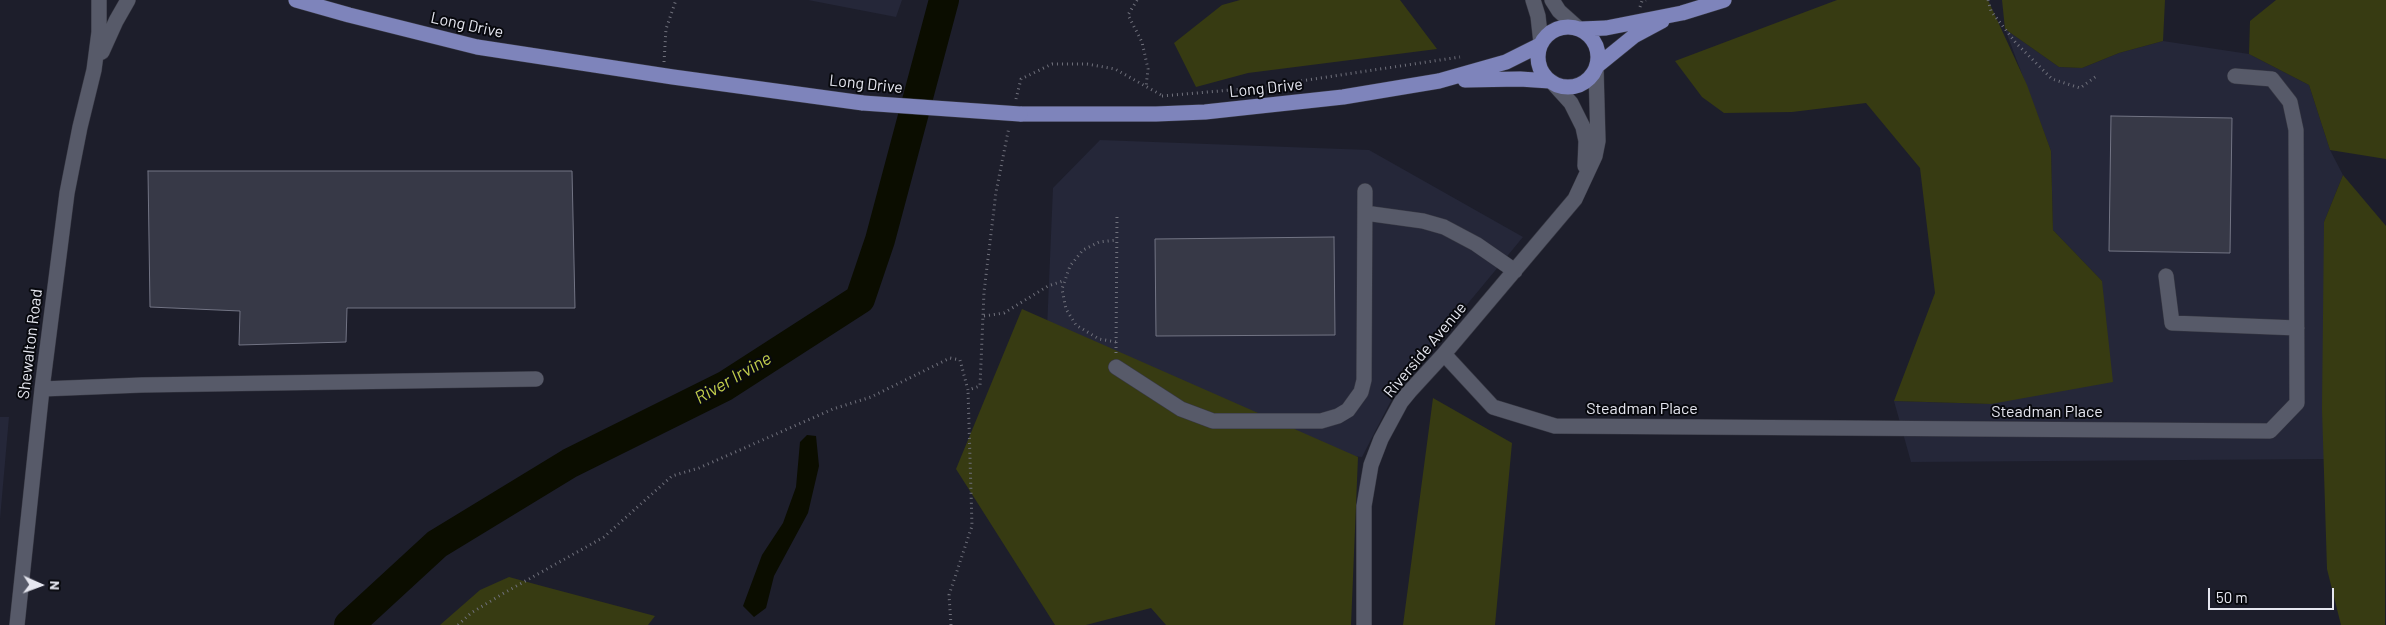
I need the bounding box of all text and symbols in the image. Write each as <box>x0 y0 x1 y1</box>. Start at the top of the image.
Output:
street label: Long Drive <box>429 8 505 42</box>
street label: Long Drive <box>828 71 904 97</box>
street label: Long Drive <box>1228 75 1304 101</box>
street label: Shewalton Road <box>14 288 46 400</box>
street label: Riverside Avenue <box>1380 298 1470 402</box>
water label: River Irvine <box>691 347 775 409</box>
street label: Steadman Place <box>1586 399 1698 419</box>
street label: Steadman Place <box>1991 402 2103 422</box>
north arrow <box>15 560 65 610</box>
scale bar <box>2211 578 2337 610</box>
text: N <box>47 581 64 590</box>
text: 50 m <box>2216 588 2248 606</box>

